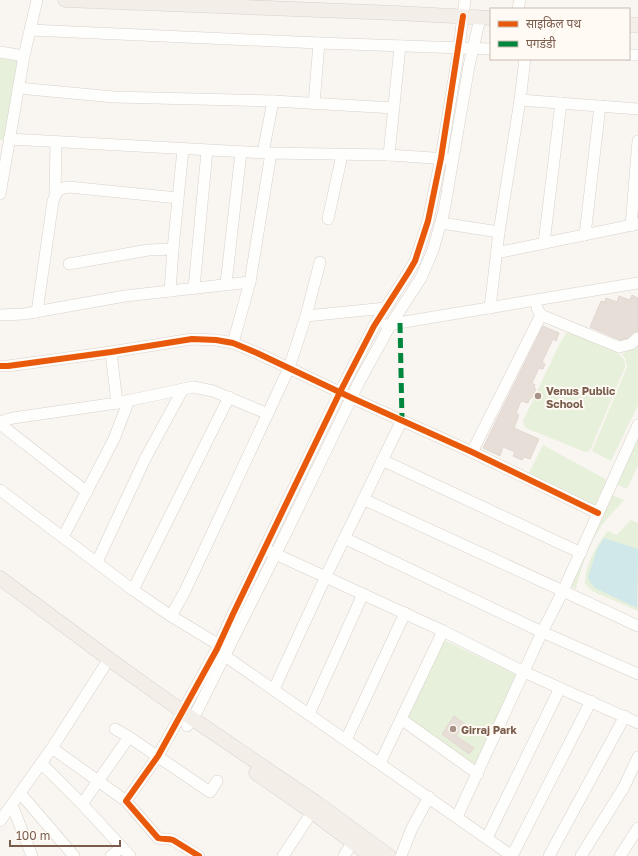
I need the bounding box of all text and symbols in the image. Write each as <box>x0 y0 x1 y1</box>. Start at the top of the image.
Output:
legend <box>490 8 630 60</box>
text: साइकिल पथ <box>526 16 581 31</box>
text: पगडंडी <box>526 36 556 51</box>
place label: Venus Public School <box>546 384 616 410</box>
marker: Venus Public School <box>533 391 543 401</box>
place label: Girraj Park <box>461 723 518 736</box>
marker: Girraj Park <box>448 724 458 734</box>
scale bar <box>10 822 120 848</box>
text: 100 m <box>16 828 50 843</box>

